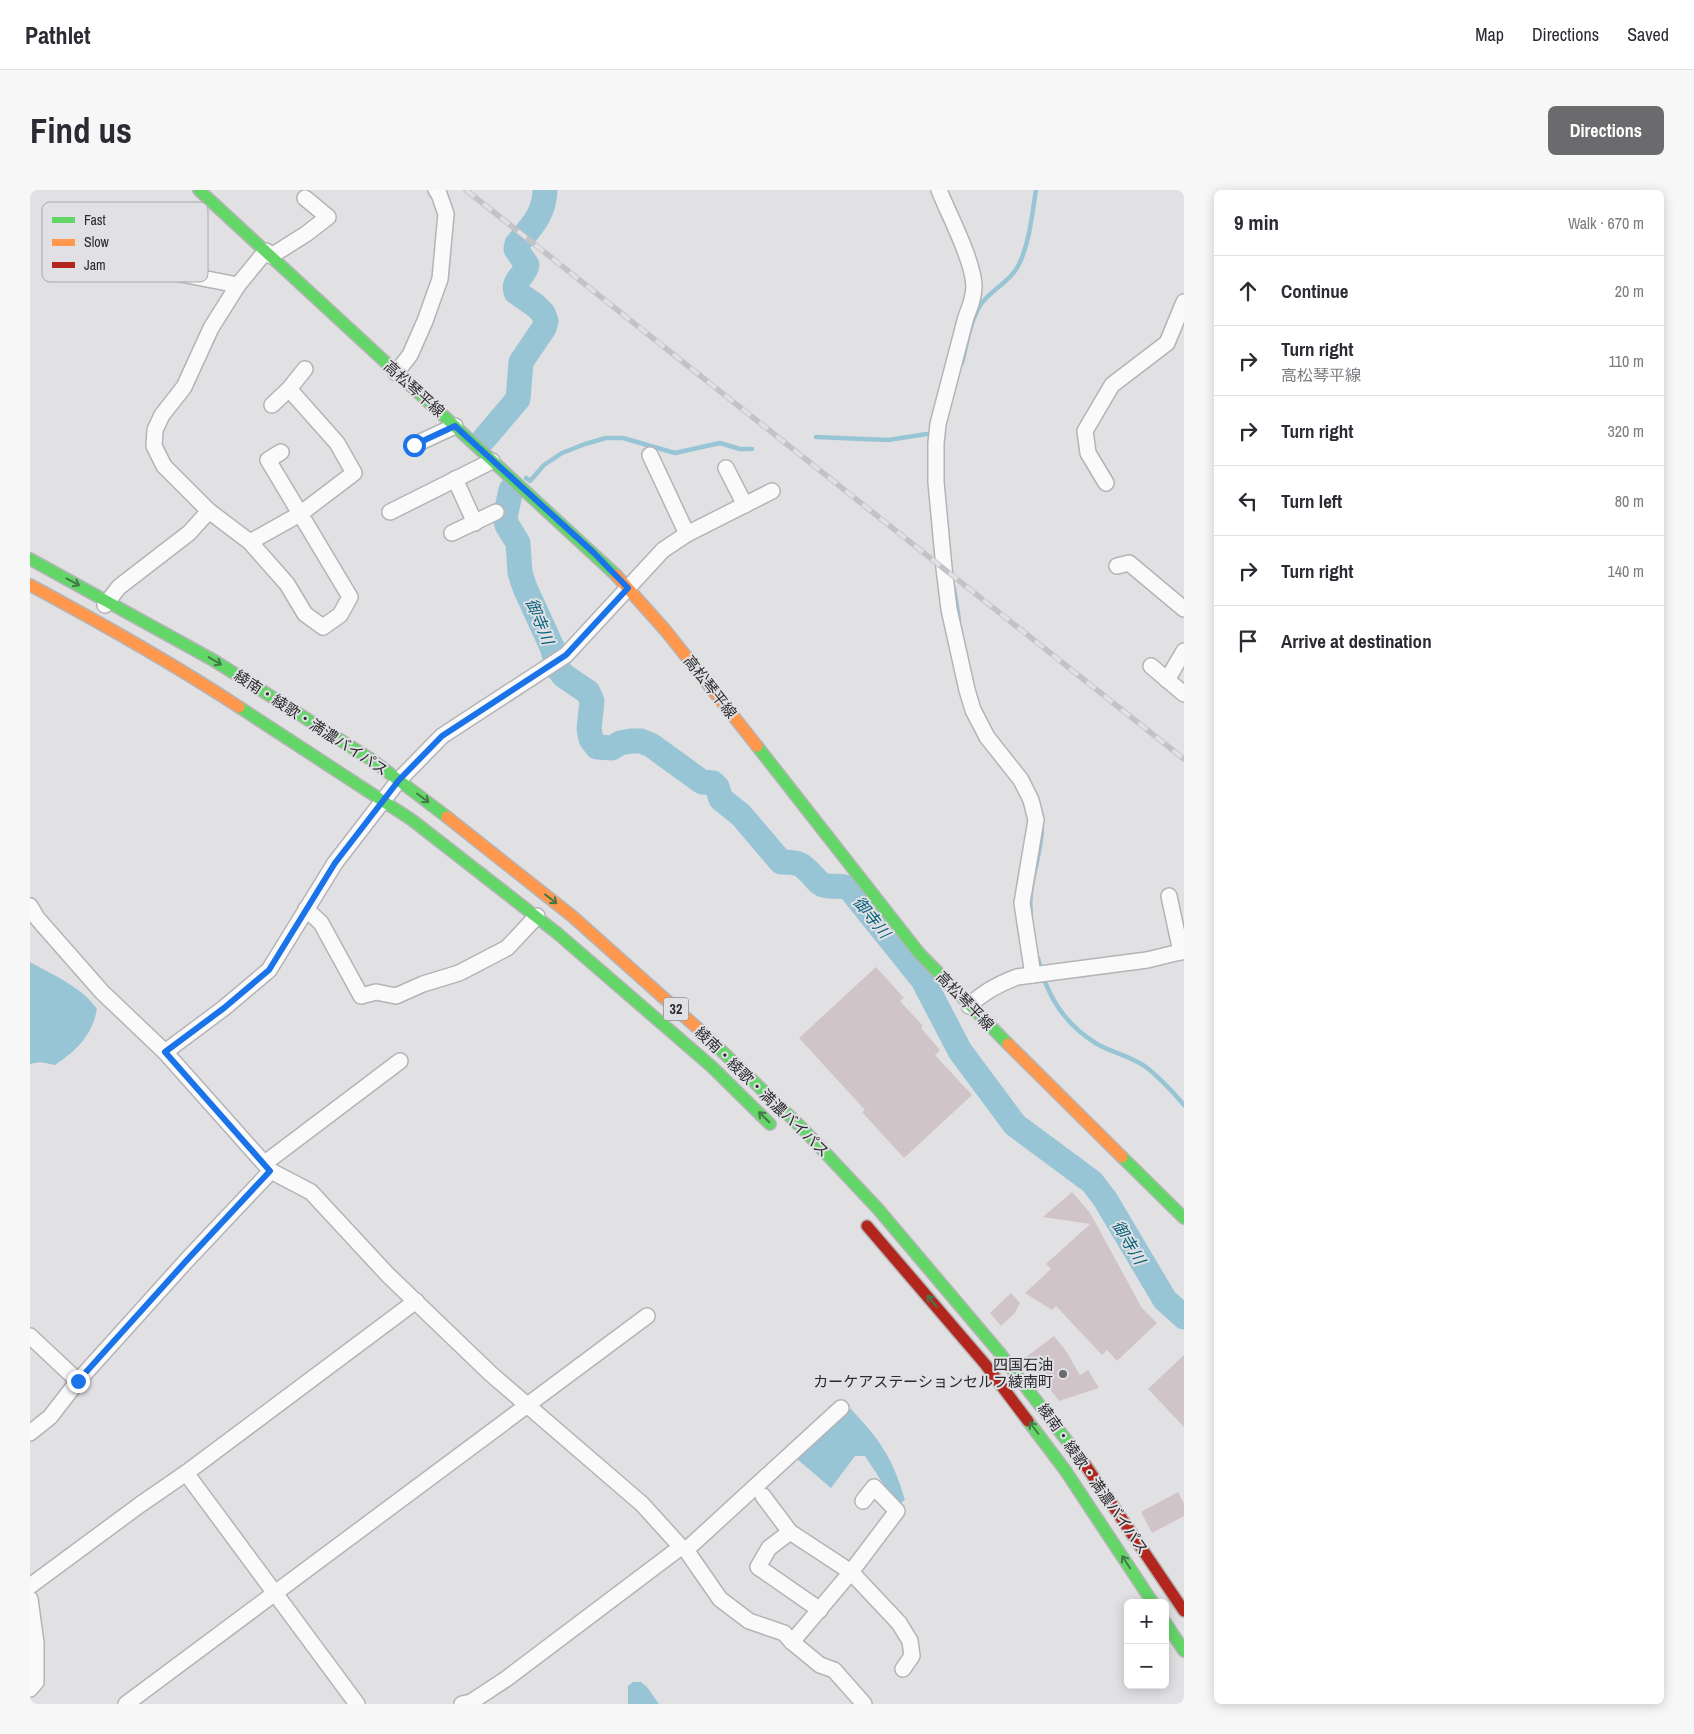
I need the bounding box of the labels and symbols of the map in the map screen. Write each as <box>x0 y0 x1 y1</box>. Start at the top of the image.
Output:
legend <box>42 202 208 282</box>
text: Fast <box>84 211 106 229</box>
text: Slow <box>84 233 110 251</box>
text: Jam <box>84 256 106 274</box>
street label: 高松琴平線 <box>379 356 449 422</box>
route start <box>403 434 426 457</box>
one-way arrow <box>65 578 80 587</box>
water label: 御寺川 <box>521 595 560 649</box>
street label: 高松琴平線 <box>679 651 742 723</box>
one-way arrow <box>207 657 221 667</box>
street label: 綾南・綾歌・満濃バイパス <box>230 665 392 780</box>
one-way arrow <box>417 793 430 804</box>
water label: 御寺川 <box>848 891 897 944</box>
one-way arrow <box>544 894 557 905</box>
street label: 高松琴平線 <box>932 966 999 1035</box>
road number: 32 <box>664 998 688 1021</box>
street label: 綾南・綾歌・満濃バイパス <box>690 1022 834 1162</box>
one-way arrow <box>757 1111 770 1123</box>
water label: 御寺川 <box>1107 1216 1152 1270</box>
one-way arrow <box>927 1295 938 1308</box>
place label: 四国石油 カーケアステーションセルフ綾南町 <box>813 1354 1053 1392</box>
marker: 四国石油 カーケアステーションセルフ綾南町 <box>1057 1368 1069 1380</box>
route end <box>67 1370 90 1393</box>
street label: 綾南・綾歌・満濃バイパス <box>1033 1399 1154 1558</box>
one-way arrow <box>1028 1422 1039 1435</box>
one-way arrow <box>1121 1555 1131 1569</box>

